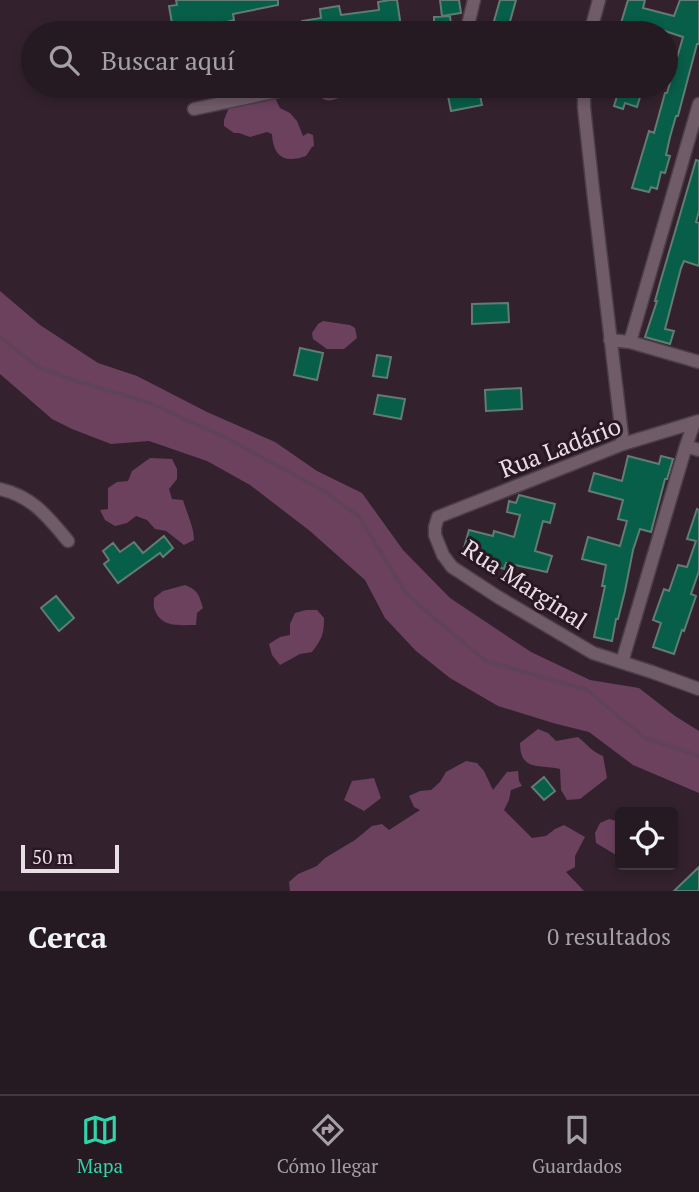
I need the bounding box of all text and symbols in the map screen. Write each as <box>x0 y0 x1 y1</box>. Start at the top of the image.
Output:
search box <box>21 21 678 98</box>
icon: search <box>45 41 83 79</box>
text: Buscar aquí <box>101 43 235 77</box>
street label: Rua Ladário <box>495 409 625 485</box>
street label: Rua Marginal <box>456 532 594 636</box>
map controls <box>615 807 678 870</box>
button: locate <box>615 807 678 870</box>
scale bar <box>21 842 119 874</box>
text: 50 m <box>32 844 73 869</box>
text: Cerca <box>28 917 107 957</box>
text: 0 resultados <box>547 921 671 952</box>
tab: Mapa <box>77 1111 123 1178</box>
tab: Cómo llegar <box>277 1111 378 1178</box>
tab: Guardados <box>532 1111 622 1178</box>

